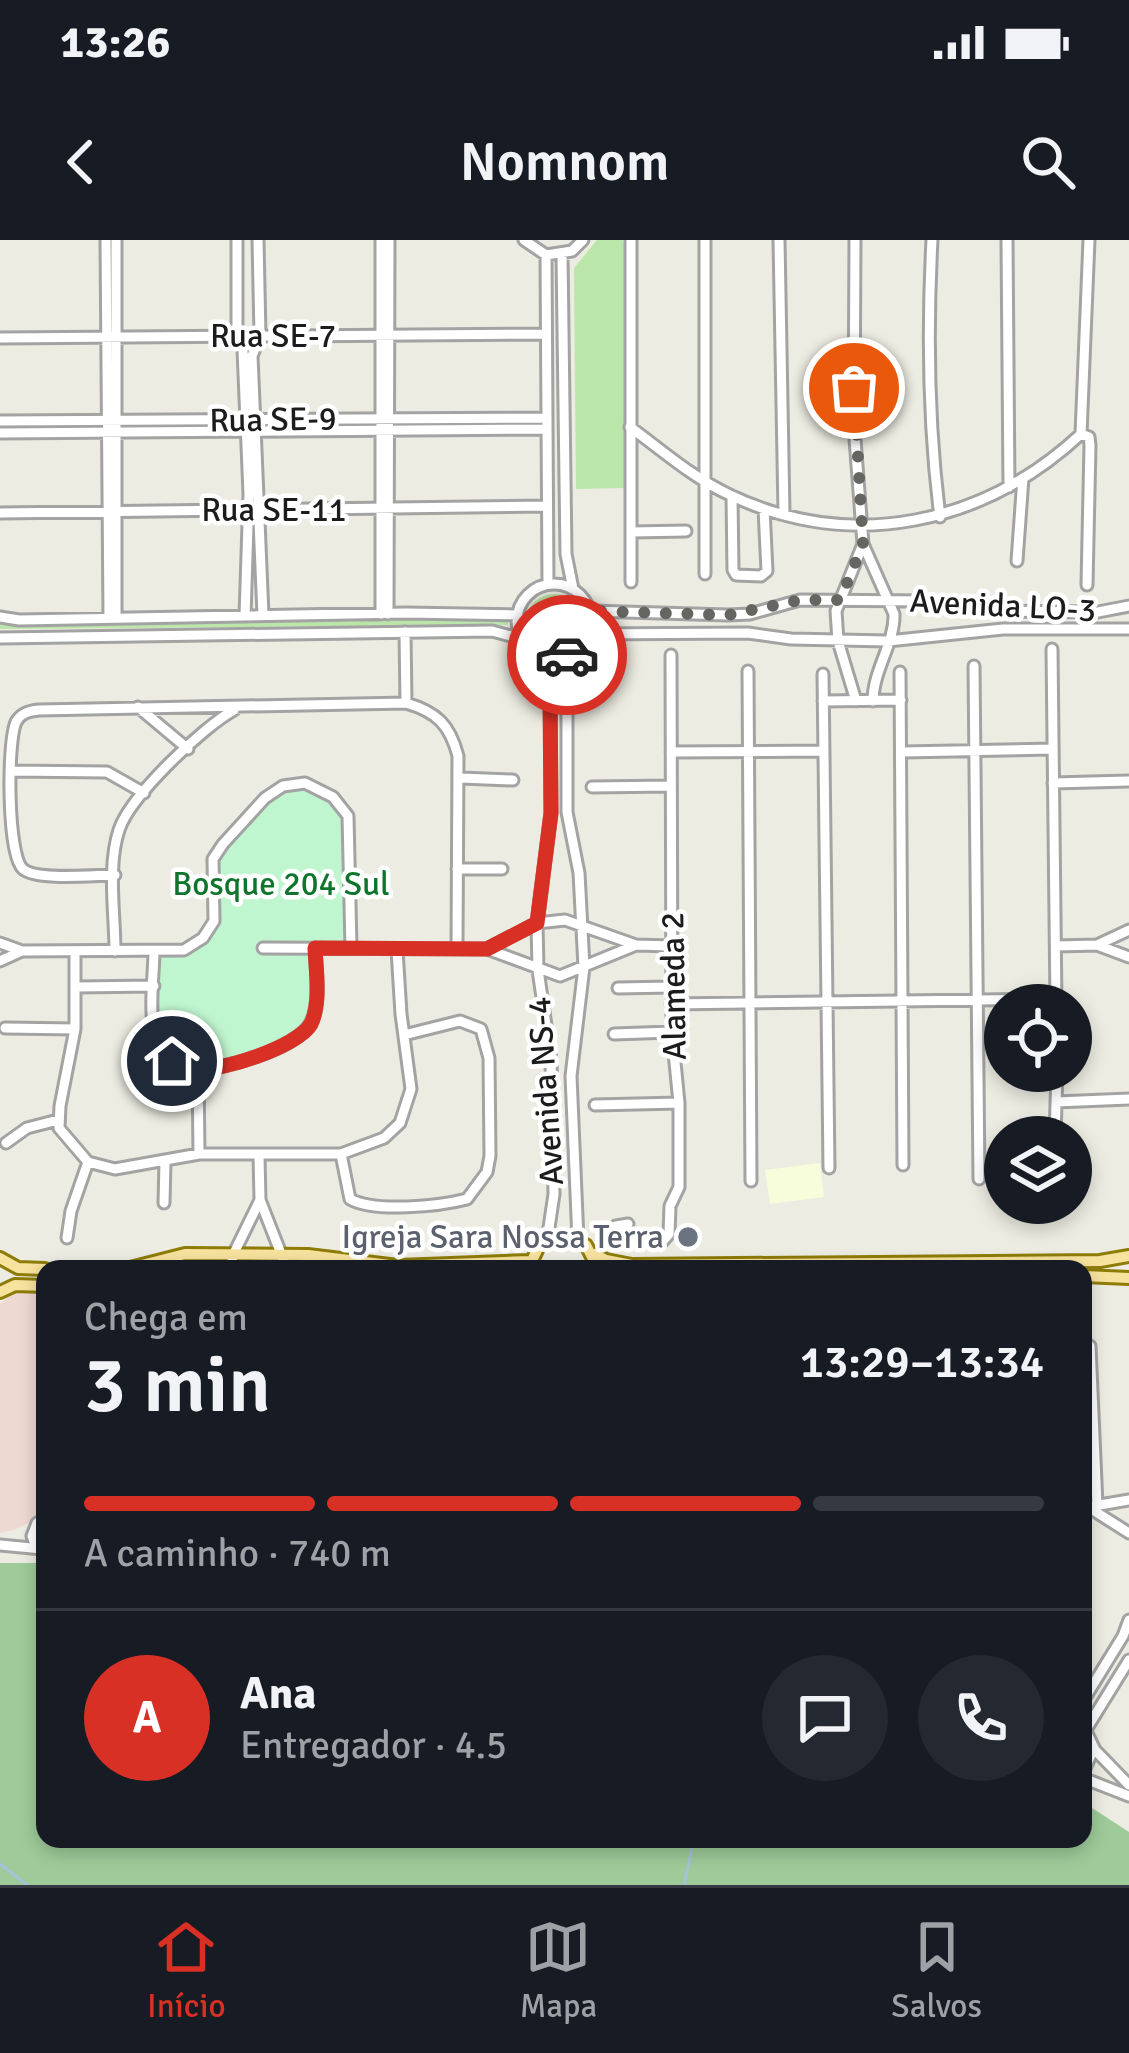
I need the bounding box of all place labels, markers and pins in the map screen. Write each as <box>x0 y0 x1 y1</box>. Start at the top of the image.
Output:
pin <box>803 337 905 439</box>
pin <box>121 1010 223 1112</box>
place label: Igreja Sara Nossa Terra <box>341 1217 664 1258</box>
marker: Igreja Sara Nossa Terra <box>675 1224 701 1250</box>

